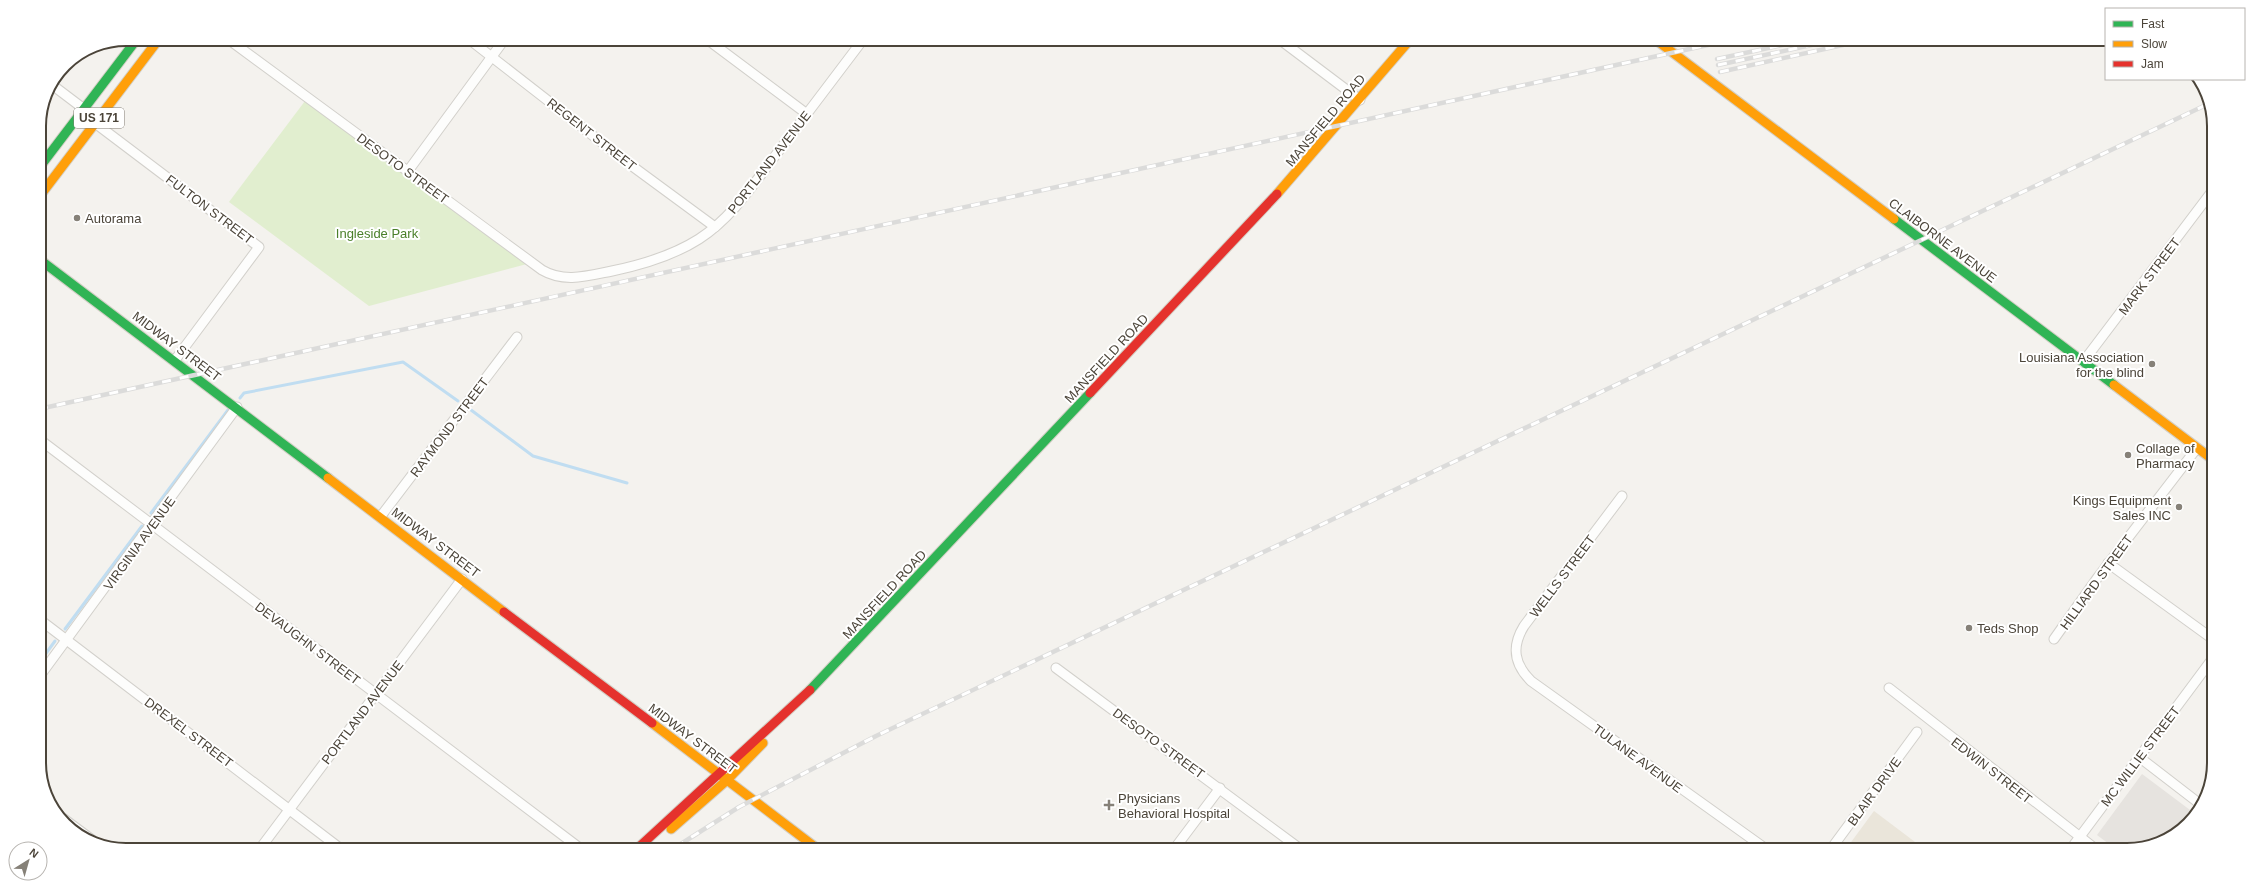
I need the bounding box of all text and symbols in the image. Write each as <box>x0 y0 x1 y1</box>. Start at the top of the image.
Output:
legend <box>2105 8 2245 80</box>
text: Fast <box>2141 17 2165 31</box>
text: Slow <box>2141 37 2167 51</box>
text: Jam <box>2141 57 2164 71</box>
street label: MANSFIELD ROAD <box>1282 71 1368 169</box>
street label: REGENT STREET <box>544 95 639 174</box>
road number: US 171 <box>74 108 124 128</box>
street label: PORTLAND AVENUE <box>725 108 814 217</box>
street label: DESOTO STREET <box>354 130 451 207</box>
street label: FULTON STREET <box>163 172 256 247</box>
street label: CLAIBORNE AVENUE <box>1886 195 2000 286</box>
place label: Autorama <box>85 211 142 226</box>
marker: Autorama <box>72 213 82 223</box>
park label: Ingleside Park <box>336 226 419 241</box>
street label: MARK STREET <box>2116 235 2183 318</box>
street label: MIDWAY STREET <box>130 308 224 385</box>
street label: MANSFIELD ROAD <box>1061 311 1151 406</box>
place label: Louisiana Association for the blind <box>2019 350 2144 380</box>
marker: Louisiana Association for the blind <box>2147 359 2157 369</box>
street label: RAYMOND STREET <box>407 375 492 480</box>
place label: Collage of Pharmacy <box>2136 441 2195 471</box>
marker: Collage of Pharmacy <box>2123 450 2133 460</box>
street label: VIRGINIA AVENUE <box>100 493 179 593</box>
place label: Kings Equipment Sales INC <box>2073 493 2171 523</box>
marker: Kings Equipment Sales INC <box>2174 502 2184 512</box>
street label: MIDWAY STREET <box>389 504 483 581</box>
street label: WELLS STREET <box>1527 532 1598 620</box>
street label: HILLIARD STREET <box>2057 532 2136 633</box>
street label: MANSFIELD ROAD <box>839 547 929 642</box>
street label: DEVAUGHN STREET <box>252 599 363 688</box>
place label: Teds Shop <box>1977 621 2038 636</box>
marker: Teds Shop <box>1964 623 1974 633</box>
street label: PORTLAND AVENUE <box>319 657 406 767</box>
street label: DREXEL STREET <box>142 694 236 770</box>
street label: MIDWAY STREET <box>646 700 740 777</box>
street label: MC WILLIE STREET <box>2098 703 2183 809</box>
street label: DESOTO STREET <box>1110 705 1207 782</box>
street label: TULANE AVENUE <box>1590 721 1686 796</box>
street label: EDWIN STREET <box>1948 734 2035 807</box>
street label: BLAIR DRIVE <box>1845 754 1904 828</box>
place label: Physicians Behavioral Hospital <box>1118 791 1230 821</box>
marker: Physicians Behavioral Hospital <box>1103 799 1115 811</box>
north arrow <box>8 841 48 881</box>
text: N <box>27 846 41 860</box>

